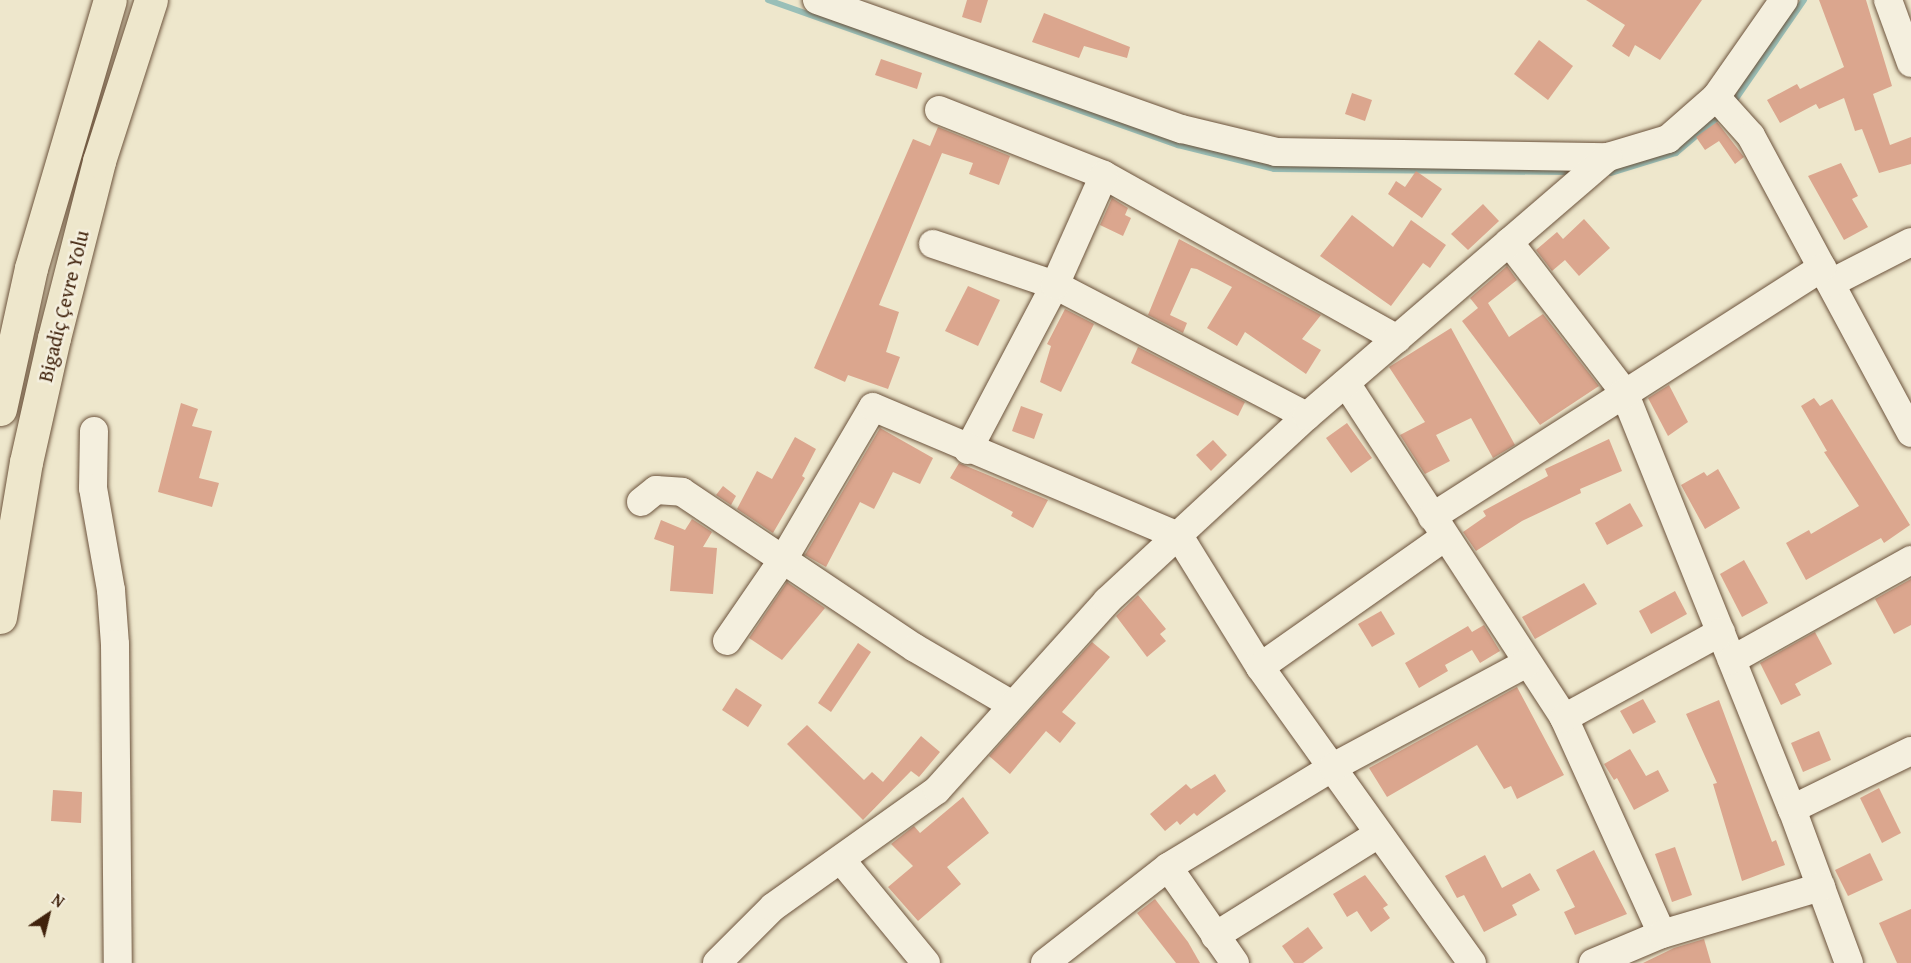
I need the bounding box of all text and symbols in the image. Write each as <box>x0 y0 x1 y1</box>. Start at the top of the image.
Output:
street label: Bigadiç Çevre Yolu <box>33 228 93 384</box>
north arrow <box>18 885 78 945</box>
text: N <box>47 887 70 913</box>

